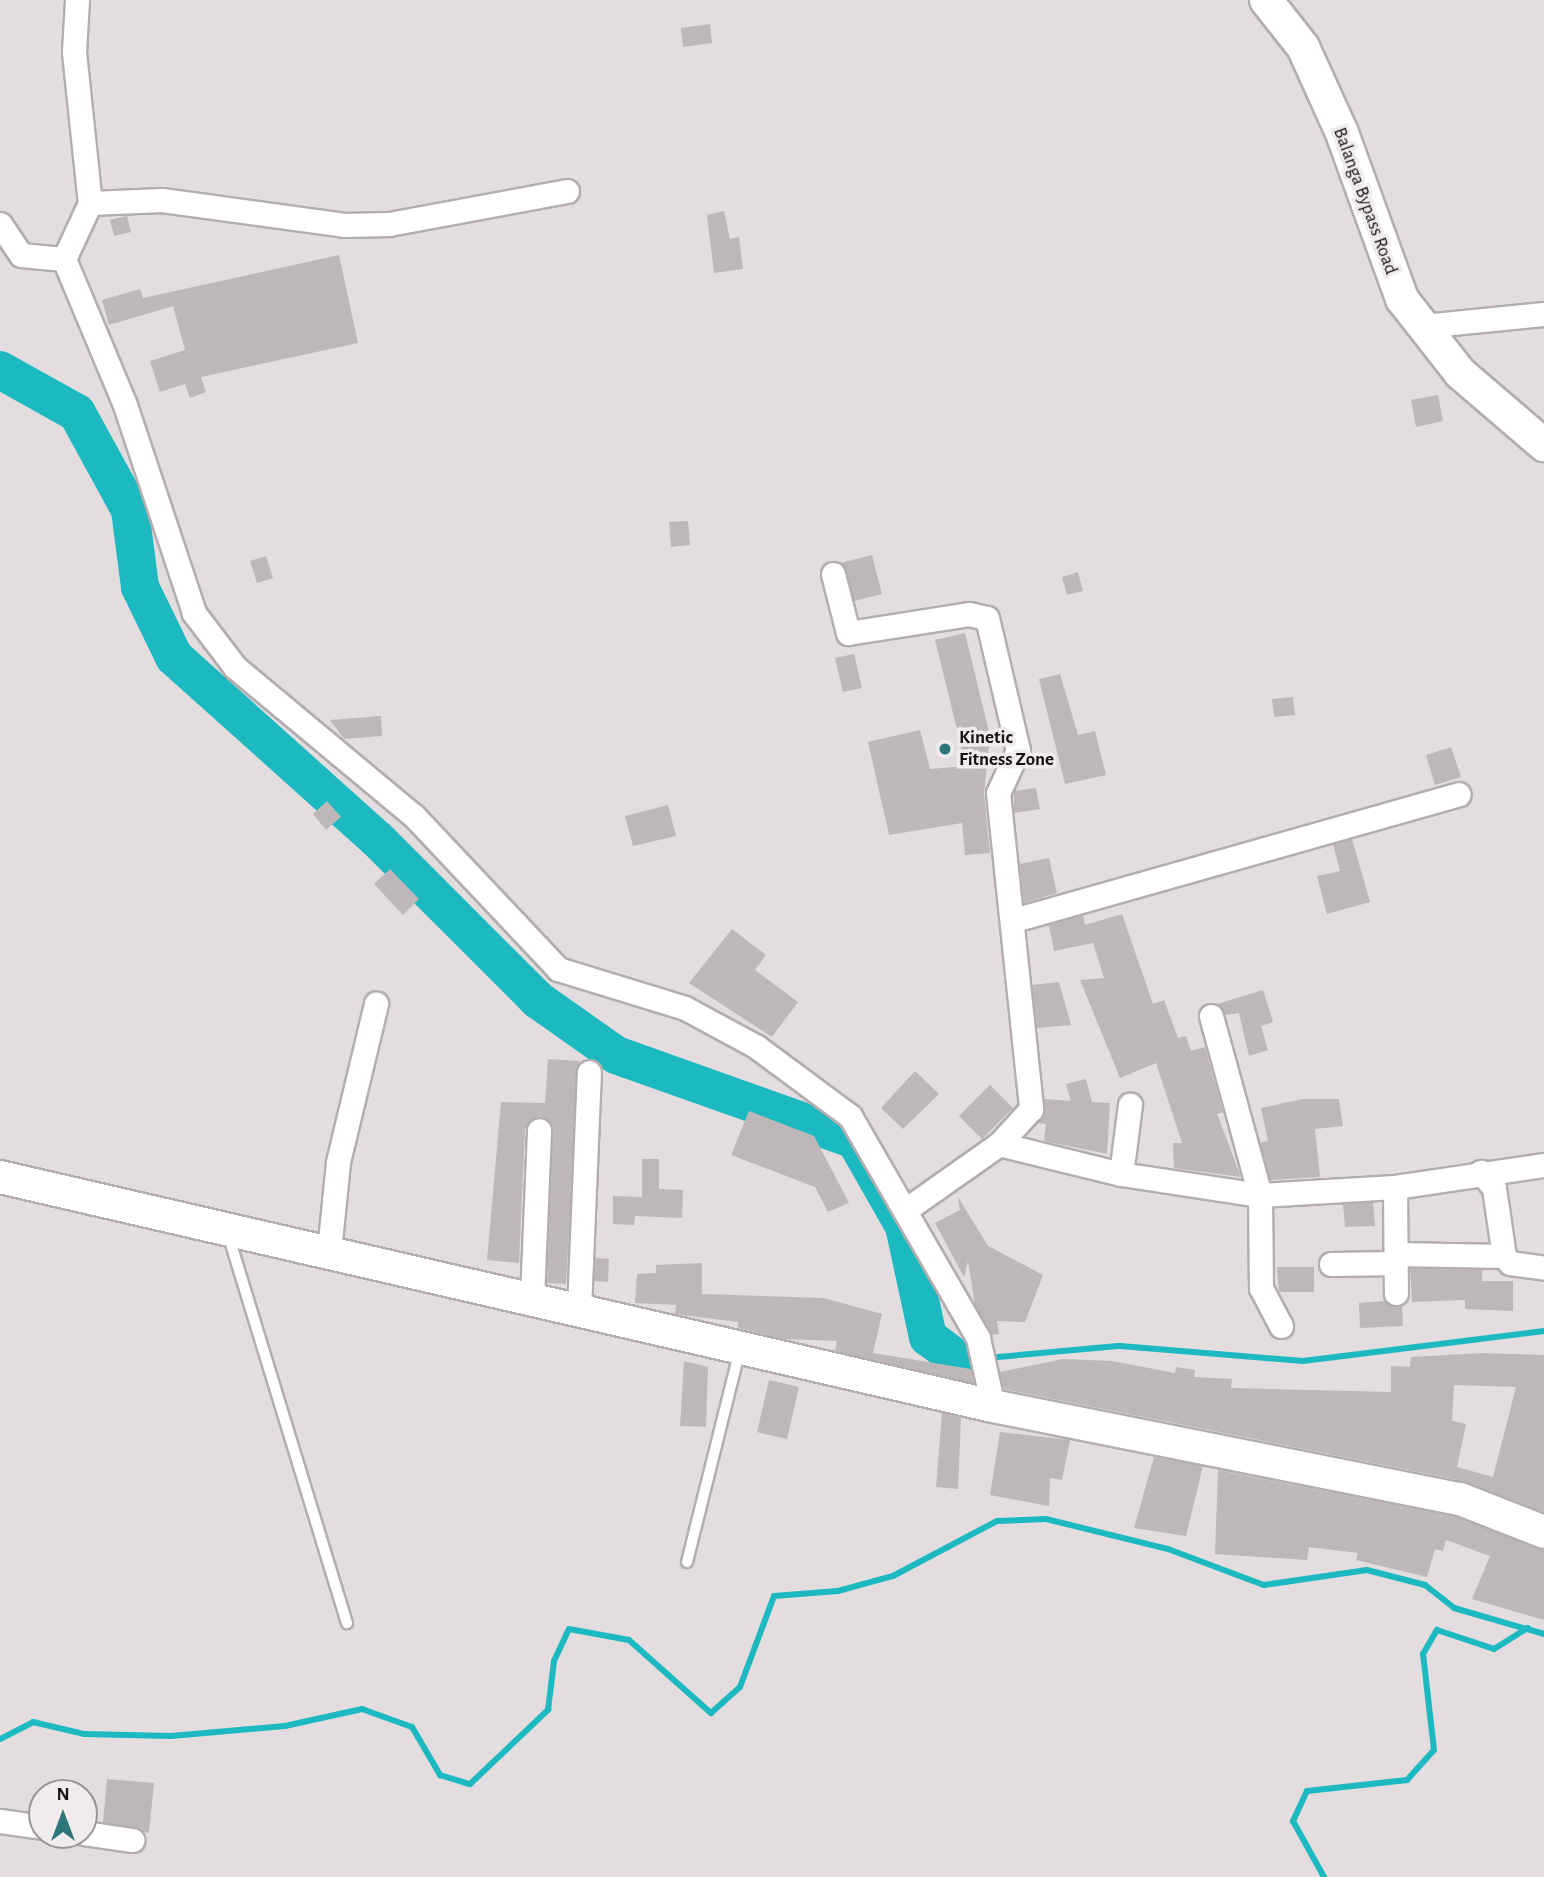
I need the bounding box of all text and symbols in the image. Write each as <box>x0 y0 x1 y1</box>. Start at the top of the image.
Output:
street label: Balanga Bypass Road <box>1328 124 1402 278</box>
place label: Kinetic Fitness Zone <box>959 727 1054 771</box>
marker: Kinetic Fitness Zone <box>937 741 953 757</box>
north arrow <box>28 1779 98 1849</box>
text: N <box>56 1785 70 1804</box>

